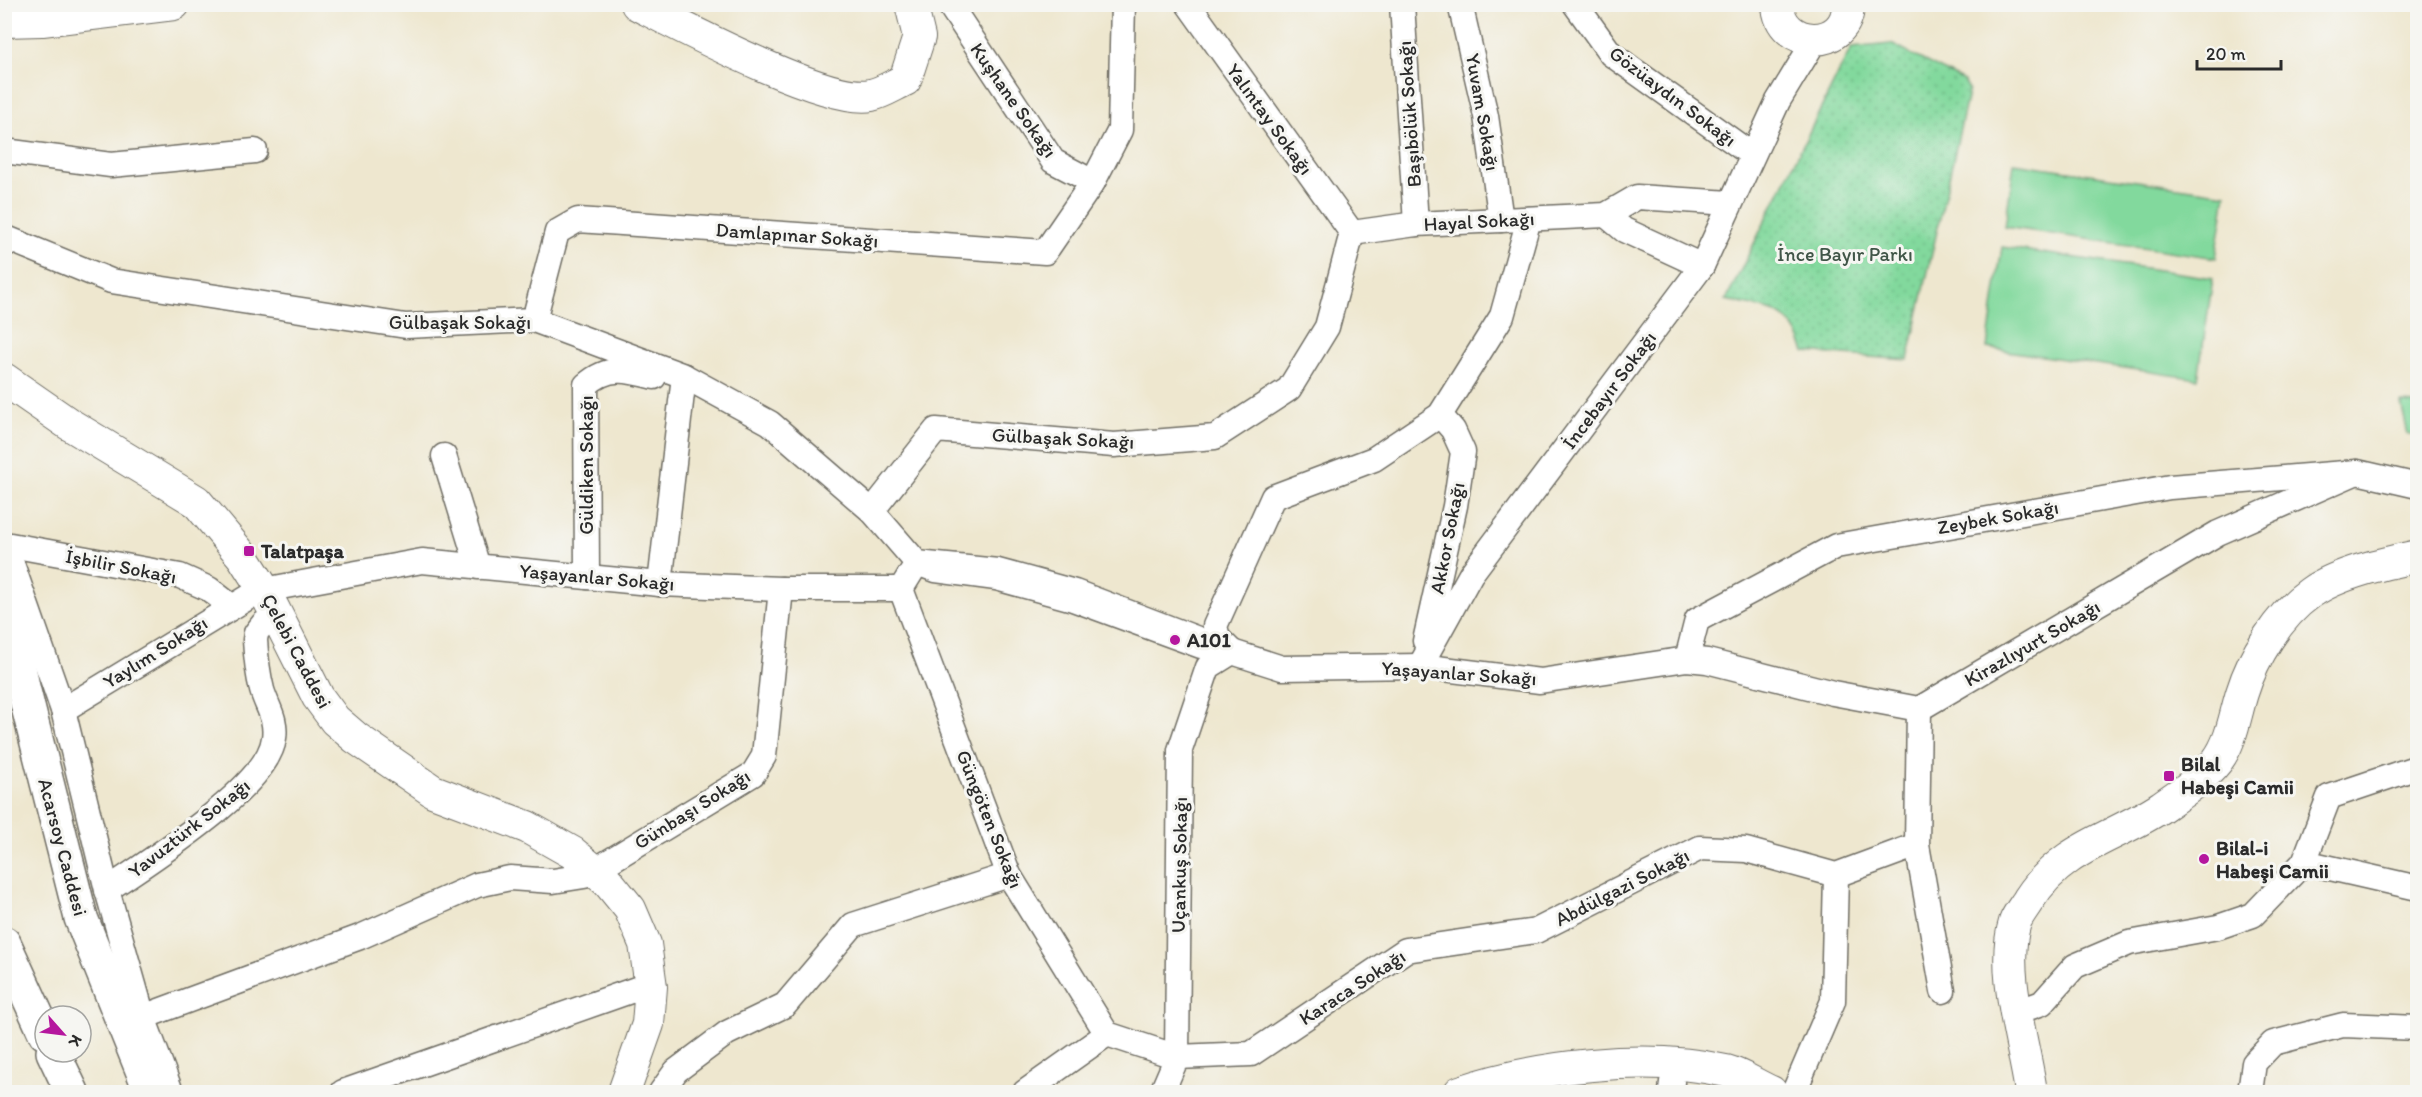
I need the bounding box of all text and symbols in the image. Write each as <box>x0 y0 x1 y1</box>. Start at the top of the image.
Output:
scale bar <box>2197 33 2281 71</box>
street label: Kuşhane Sokağı <box>965 38 1063 162</box>
street label: Başıbölük Sokağı <box>1392 40 1426 188</box>
street label: Gözüaydın Sokağı <box>1605 40 1741 152</box>
text: 20 m <box>2206 43 2246 65</box>
street label: Yuvam Sokağı <box>1461 51 1505 173</box>
street label: Yalıntay Sokağı <box>1222 59 1318 179</box>
street label: Hayal Sokağı <box>1423 206 1535 236</box>
street label: Damlapınar Sokağı <box>715 217 879 253</box>
park label: İnce Bayır Parkı <box>1777 242 1913 266</box>
street label: Gülbaşak Sokağı <box>389 310 531 334</box>
street label: İncebayır Sokağı <box>1557 326 1661 454</box>
street label: Güldiken Sokağı <box>574 395 598 535</box>
street label: Gülbaşak Sokağı <box>991 422 1135 454</box>
street label: Akkor Sokağı <box>1424 480 1470 596</box>
street label: Zeybek Sokağı <box>1936 495 2060 539</box>
place label: Talatpaşa <box>260 539 344 564</box>
street label: İşbilir Sokağı <box>63 543 179 589</box>
marker: Talatpaşa <box>242 544 256 558</box>
street label: Yaşayanlar Sokağı <box>519 558 675 596</box>
street label: Çelebi Caddesi <box>257 590 337 712</box>
street label: Kirazlıyurt Sokağı <box>1960 594 2104 692</box>
street label: Yaylım Sokağı <box>98 610 212 694</box>
place label: A101 <box>1186 628 1231 652</box>
marker: A101 <box>1168 633 1182 647</box>
street label: Yaşayanlar Sokağı <box>1381 656 1537 690</box>
street label: Güngöten Sokağı <box>951 746 1029 892</box>
place label: Bilal Habeşi Camii <box>2181 752 2294 800</box>
street label: Günbaşı Sokağı <box>629 764 755 854</box>
marker: Bilal Habeşi Camii <box>2162 769 2176 783</box>
street label: Yavuztürk Sokağı <box>123 773 255 883</box>
street label: Acarsoy Caddesi <box>33 776 93 918</box>
street label: Uçankuş Sokağı <box>1166 797 1192 933</box>
place label: Bilal-i Habeşi Camii <box>2216 836 2329 884</box>
street label: Abdülgazi Sokağı <box>1551 843 1693 931</box>
marker: Bilal-i Habeşi Camii <box>2197 852 2211 866</box>
street label: Karaca Sokağı <box>1294 944 1410 1030</box>
north arrow <box>33 1004 93 1064</box>
text: K <box>65 1032 87 1050</box>

